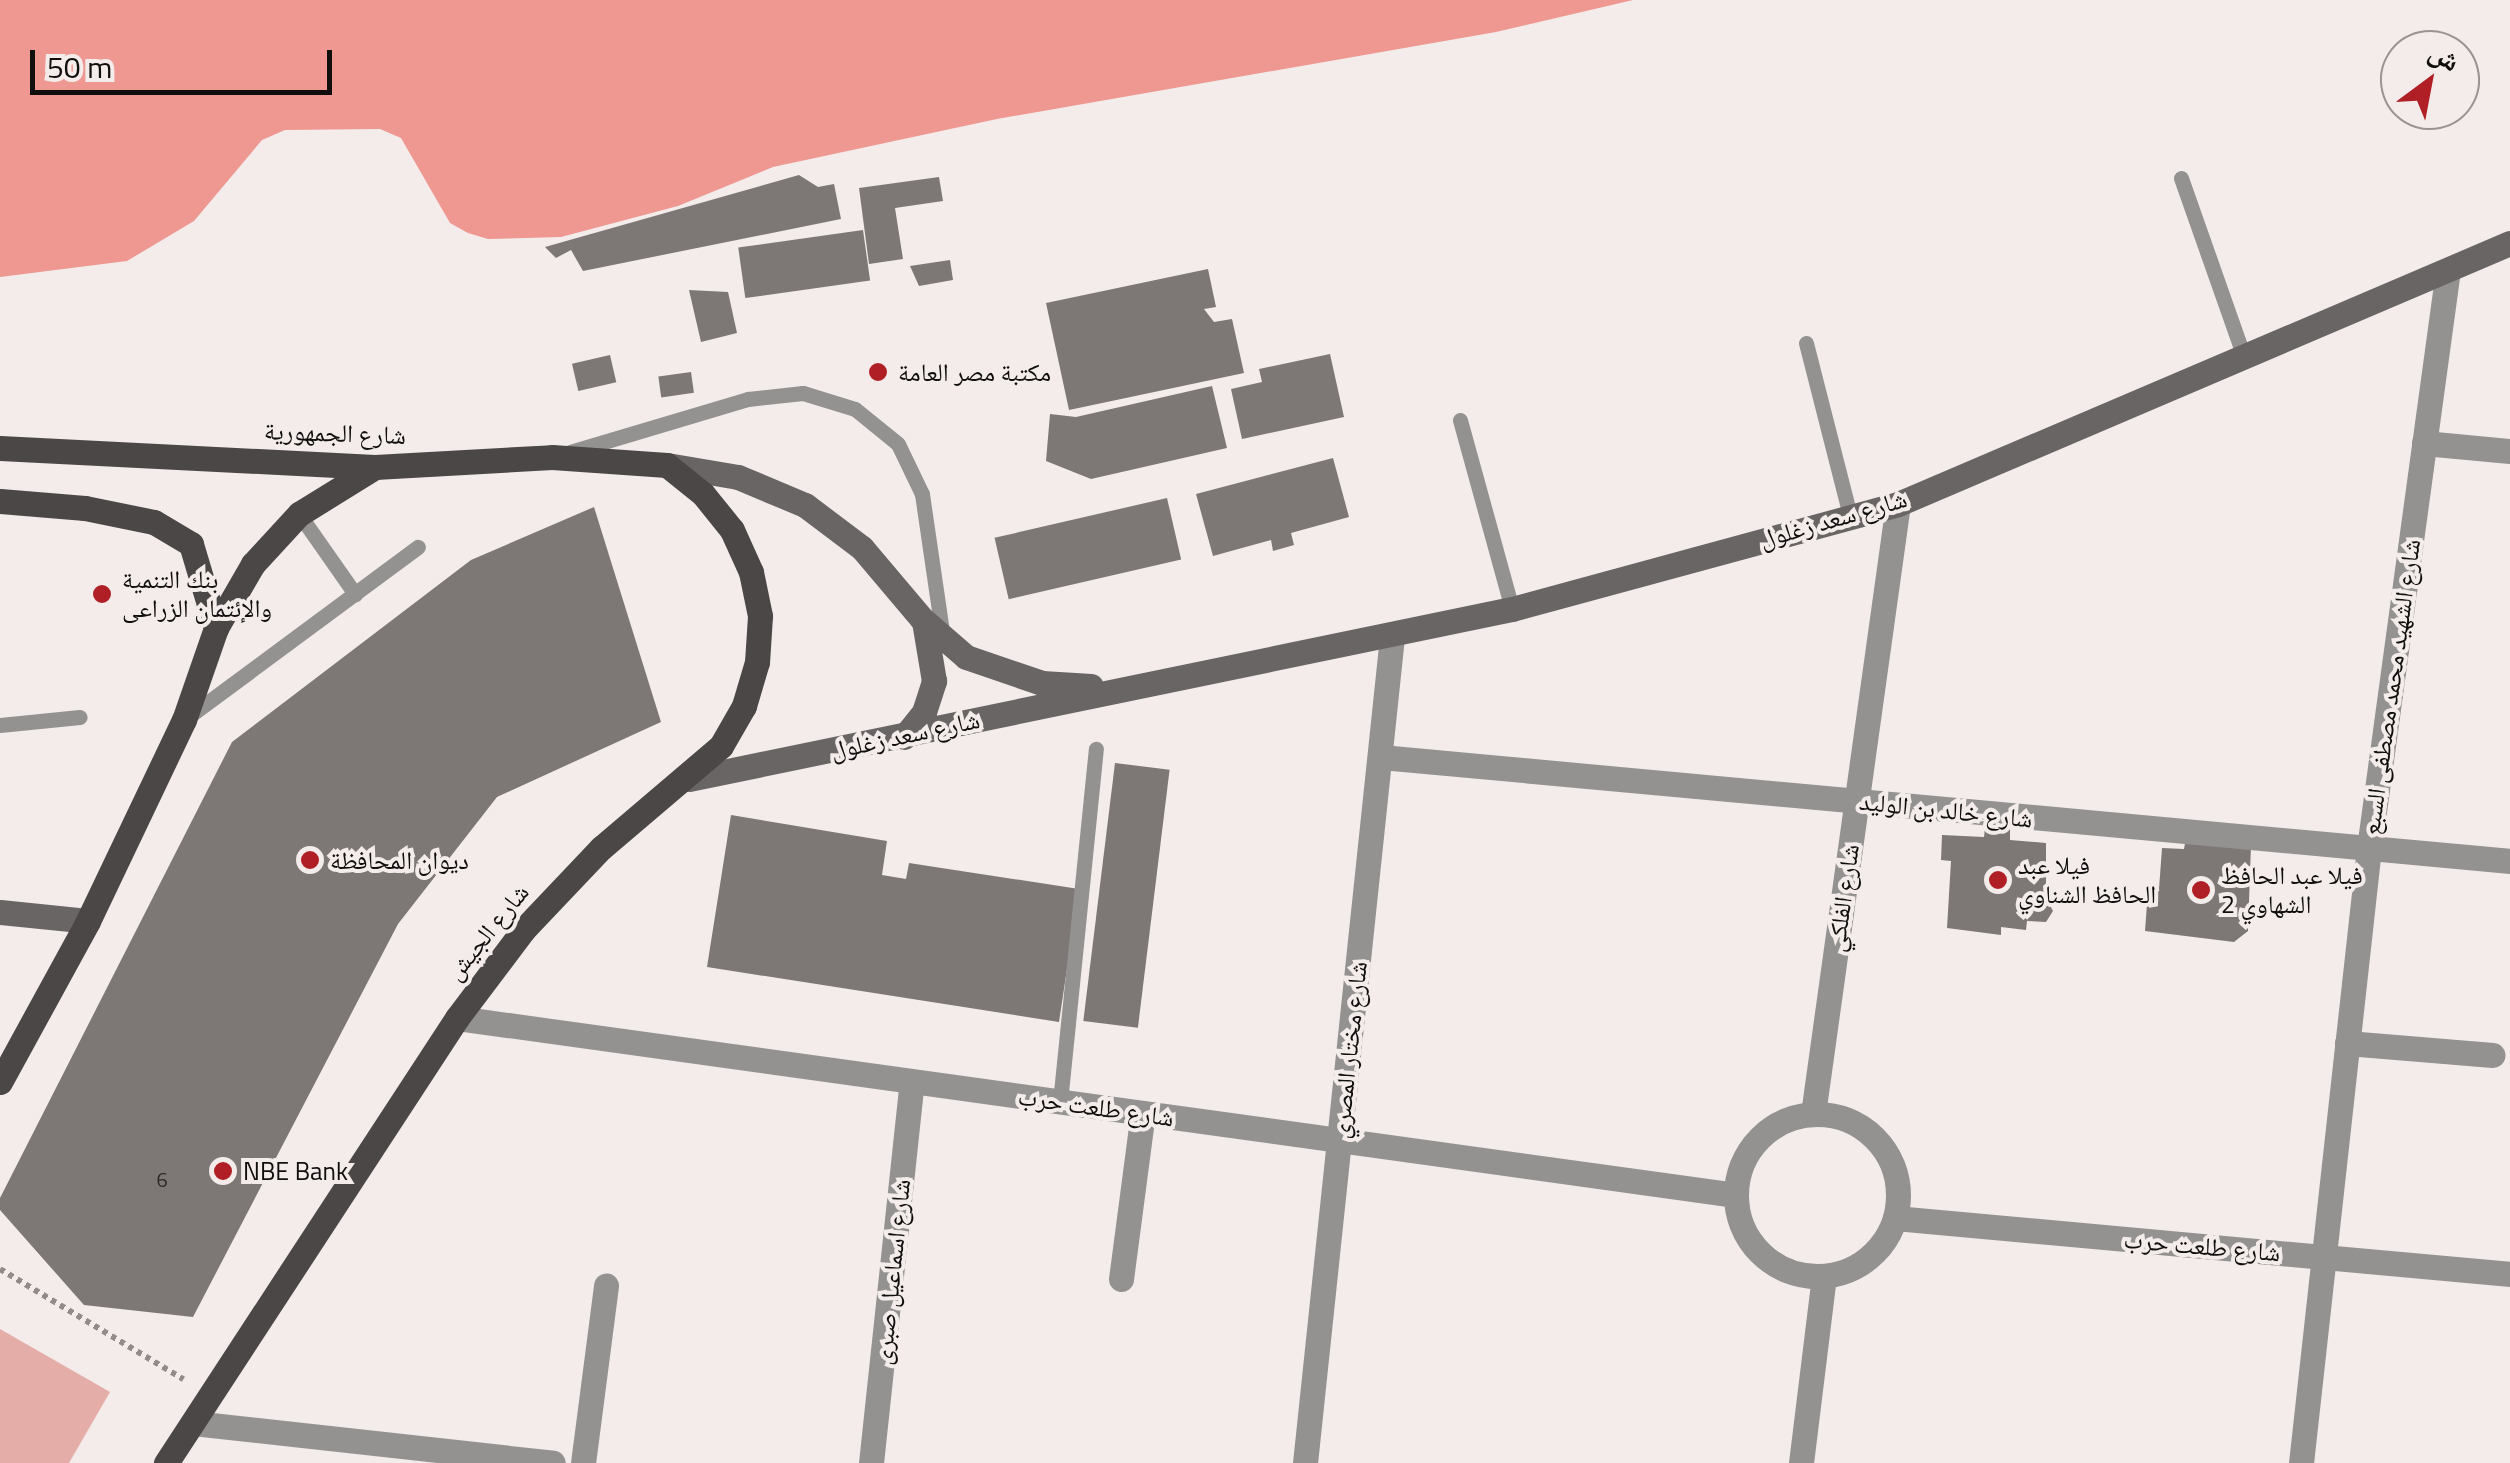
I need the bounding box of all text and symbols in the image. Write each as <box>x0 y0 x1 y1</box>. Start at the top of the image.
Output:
scale bar <box>35 30 338 92</box>
north arrow <box>2380 30 2480 130</box>
text: ش <box>2421 30 2469 82</box>
text: 50 m <box>47 44 112 90</box>
place label: مكتبة مصر العامة <box>898 357 1051 387</box>
marker: مكتبة مصر العامة <box>867 361 889 383</box>
street label: شارع الجمهورية <box>264 416 406 450</box>
street label: شارع سعد زغلول <box>1756 484 1910 554</box>
street label: شارع الشهيد محمد مصطفى السبع <box>2355 537 2427 837</box>
place label: بنك التنمية والإئتمان الزراعى <box>122 565 272 624</box>
marker: بنك التنمية والإئتمان الزراعى <box>91 583 113 605</box>
street label: شارع سعد زغلول <box>827 705 983 765</box>
street label: شارع خالد بن الوليد <box>1858 786 2034 834</box>
street label: شارع الفلكي <box>1821 842 1865 954</box>
place label: ديوان المحافظة <box>330 845 469 875</box>
marker: ديوان المحافظة <box>299 849 321 871</box>
place label: فيلا عبد الحافظ الشناوي <box>2018 851 2156 910</box>
place label: فيلا عبد الحافظ الشهاوي 2 <box>2221 861 2363 920</box>
marker: فيلا عبد الحافظ الشناوي <box>1987 869 2009 891</box>
street label: شارع الجيش <box>439 878 535 986</box>
marker: فيلا عبد الحافظ الشهاوي 2 <box>2190 879 2212 901</box>
street label: شارع مختار المصري <box>1325 960 1373 1140</box>
street label: شارع طلعت حرب <box>1016 1081 1176 1133</box>
place label: NBE Bank <box>243 1156 348 1186</box>
marker: NBE Bank <box>212 1160 234 1182</box>
house number: 6 <box>156 1167 168 1191</box>
street label: شارع اسماعيل صبرى <box>867 1178 917 1366</box>
street label: شارع طلعت حرب <box>2122 1224 2282 1268</box>

